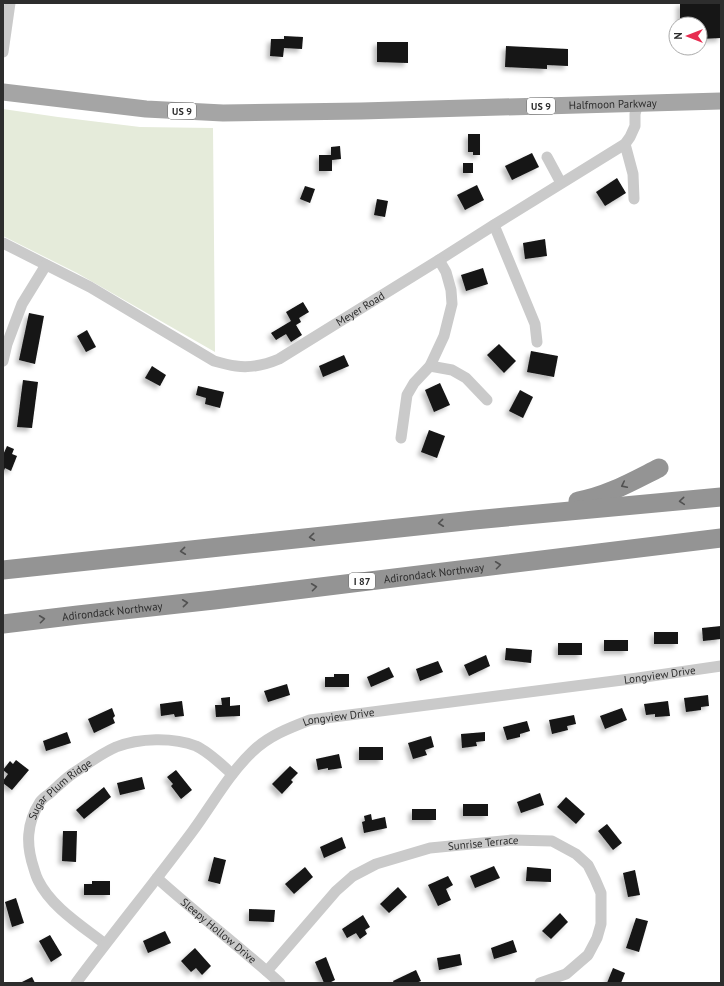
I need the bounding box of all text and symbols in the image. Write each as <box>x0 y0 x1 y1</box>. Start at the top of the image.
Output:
north arrow <box>668 16 708 56</box>
text: N <box>671 32 685 40</box>
street label: Halfmoon Parkway <box>568 96 658 112</box>
road number: US 9 <box>527 98 555 114</box>
road number: US 9 <box>168 103 196 119</box>
street label: Meyer Road <box>333 288 387 329</box>
one-way arrow <box>621 480 629 488</box>
one-way arrow <box>679 496 685 505</box>
one-way arrow <box>438 519 444 528</box>
one-way arrow <box>309 532 315 541</box>
one-way arrow <box>180 546 186 555</box>
street label: Adirondack Northway <box>383 560 486 586</box>
one-way arrow <box>495 561 501 570</box>
road number: I 87 <box>349 573 375 589</box>
one-way arrow <box>311 583 317 592</box>
street label: Adirondack Northway <box>61 599 164 624</box>
one-way arrow <box>182 599 188 608</box>
one-way arrow <box>39 615 45 624</box>
street label: Longview Drive <box>623 663 697 687</box>
street label: Longview Drive <box>301 705 376 729</box>
street label: Sugar Plum Ridge <box>25 756 95 822</box>
street label: Sunrise Terrace <box>447 833 519 853</box>
street label: Sleepy Hollow Drive <box>178 895 260 967</box>

